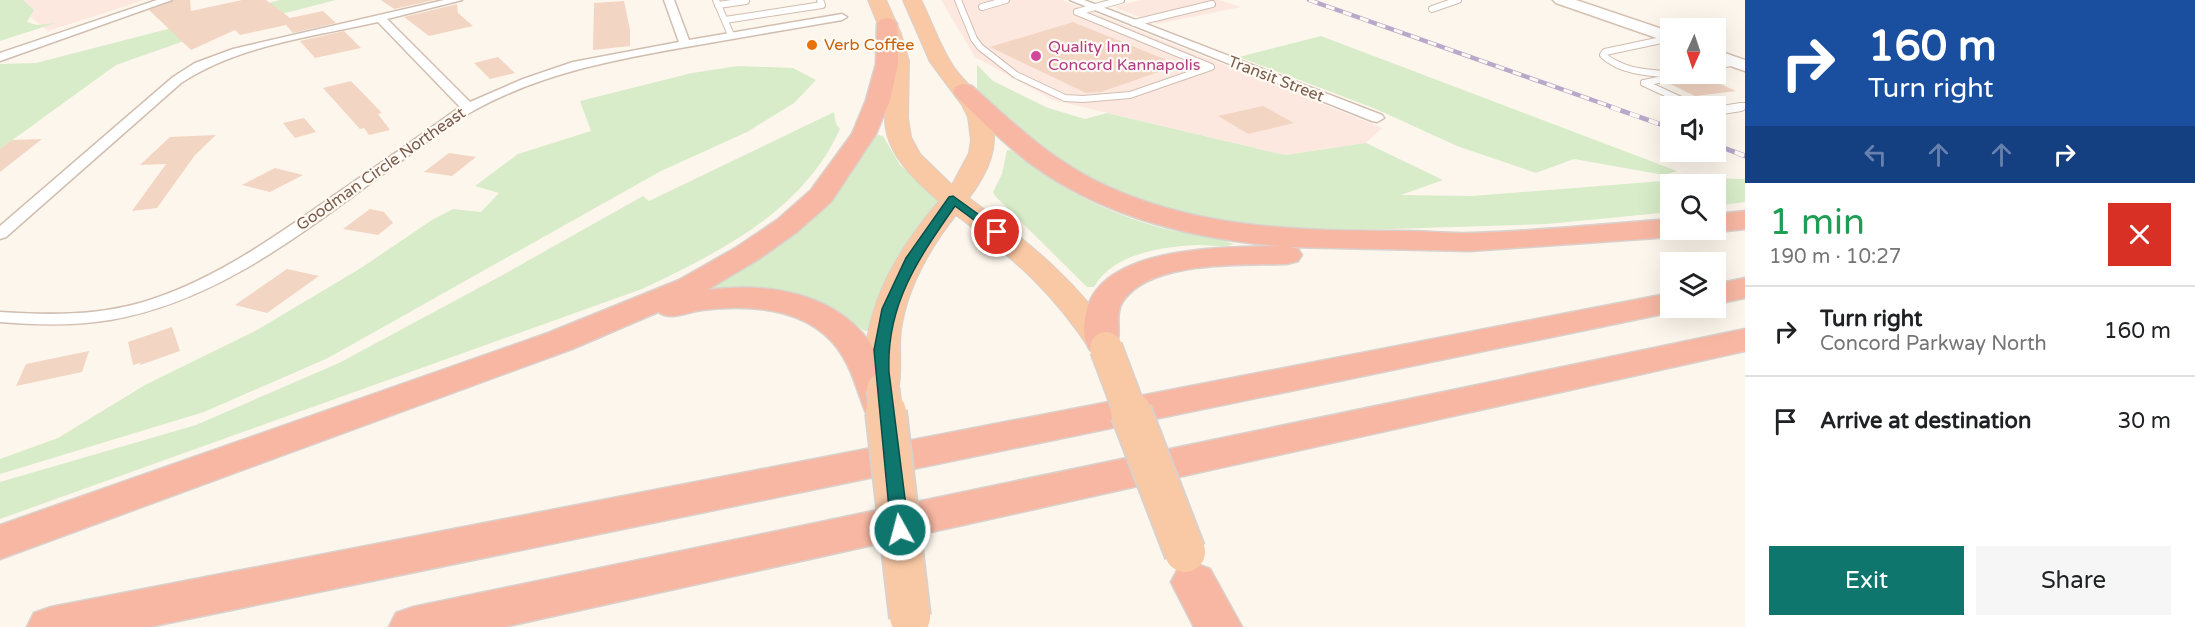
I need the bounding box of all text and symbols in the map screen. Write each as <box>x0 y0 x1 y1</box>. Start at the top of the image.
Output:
north arrow <box>1660 18 1726 84</box>
map controls <box>1660 18 1726 318</box>
text: 160 m <box>1868 21 1997 72</box>
icon: right <box>1769 24 1847 102</box>
place label: Verb Coffee <box>824 35 914 55</box>
place label: Quality Inn Concord Kannapolis <box>1048 37 1200 75</box>
marker: Verb Coffee <box>805 38 819 52</box>
marker: Quality Inn Concord Kannapolis <box>1029 49 1043 63</box>
street label: Transit Street <box>1225 52 1327 106</box>
text: Turn right <box>1868 72 1994 105</box>
button: sound <box>1660 96 1726 162</box>
street label: Goodman Circle Northeast <box>292 103 470 235</box>
icon: left <box>1859 138 1892 171</box>
icon: ahead <box>1922 138 1955 171</box>
icon: ahead <box>1985 138 2018 171</box>
icon: right <box>2048 138 2081 171</box>
button: search <box>1660 174 1726 240</box>
text: 1 min <box>1769 201 1865 244</box>
button: close <box>2108 203 2171 266</box>
pin <box>971 206 1022 257</box>
icon: arrive <box>980 215 1013 248</box>
text: 190 m · 10:27 <box>1769 245 1901 269</box>
button: layers <box>1660 252 1726 318</box>
text: Turn right <box>1820 306 1922 332</box>
icon: right <box>1769 315 1802 348</box>
text: 160 m <box>2104 318 2171 344</box>
text: Concord Parkway North <box>1820 332 2047 356</box>
icon: arrive <box>1769 405 1802 438</box>
text: Arrive at destination <box>1820 408 2031 434</box>
text: 30 m <box>2117 408 2171 434</box>
position arrow <box>868 498 932 562</box>
button: Exit <box>1769 546 1964 615</box>
button: Share <box>1976 546 2171 615</box>

